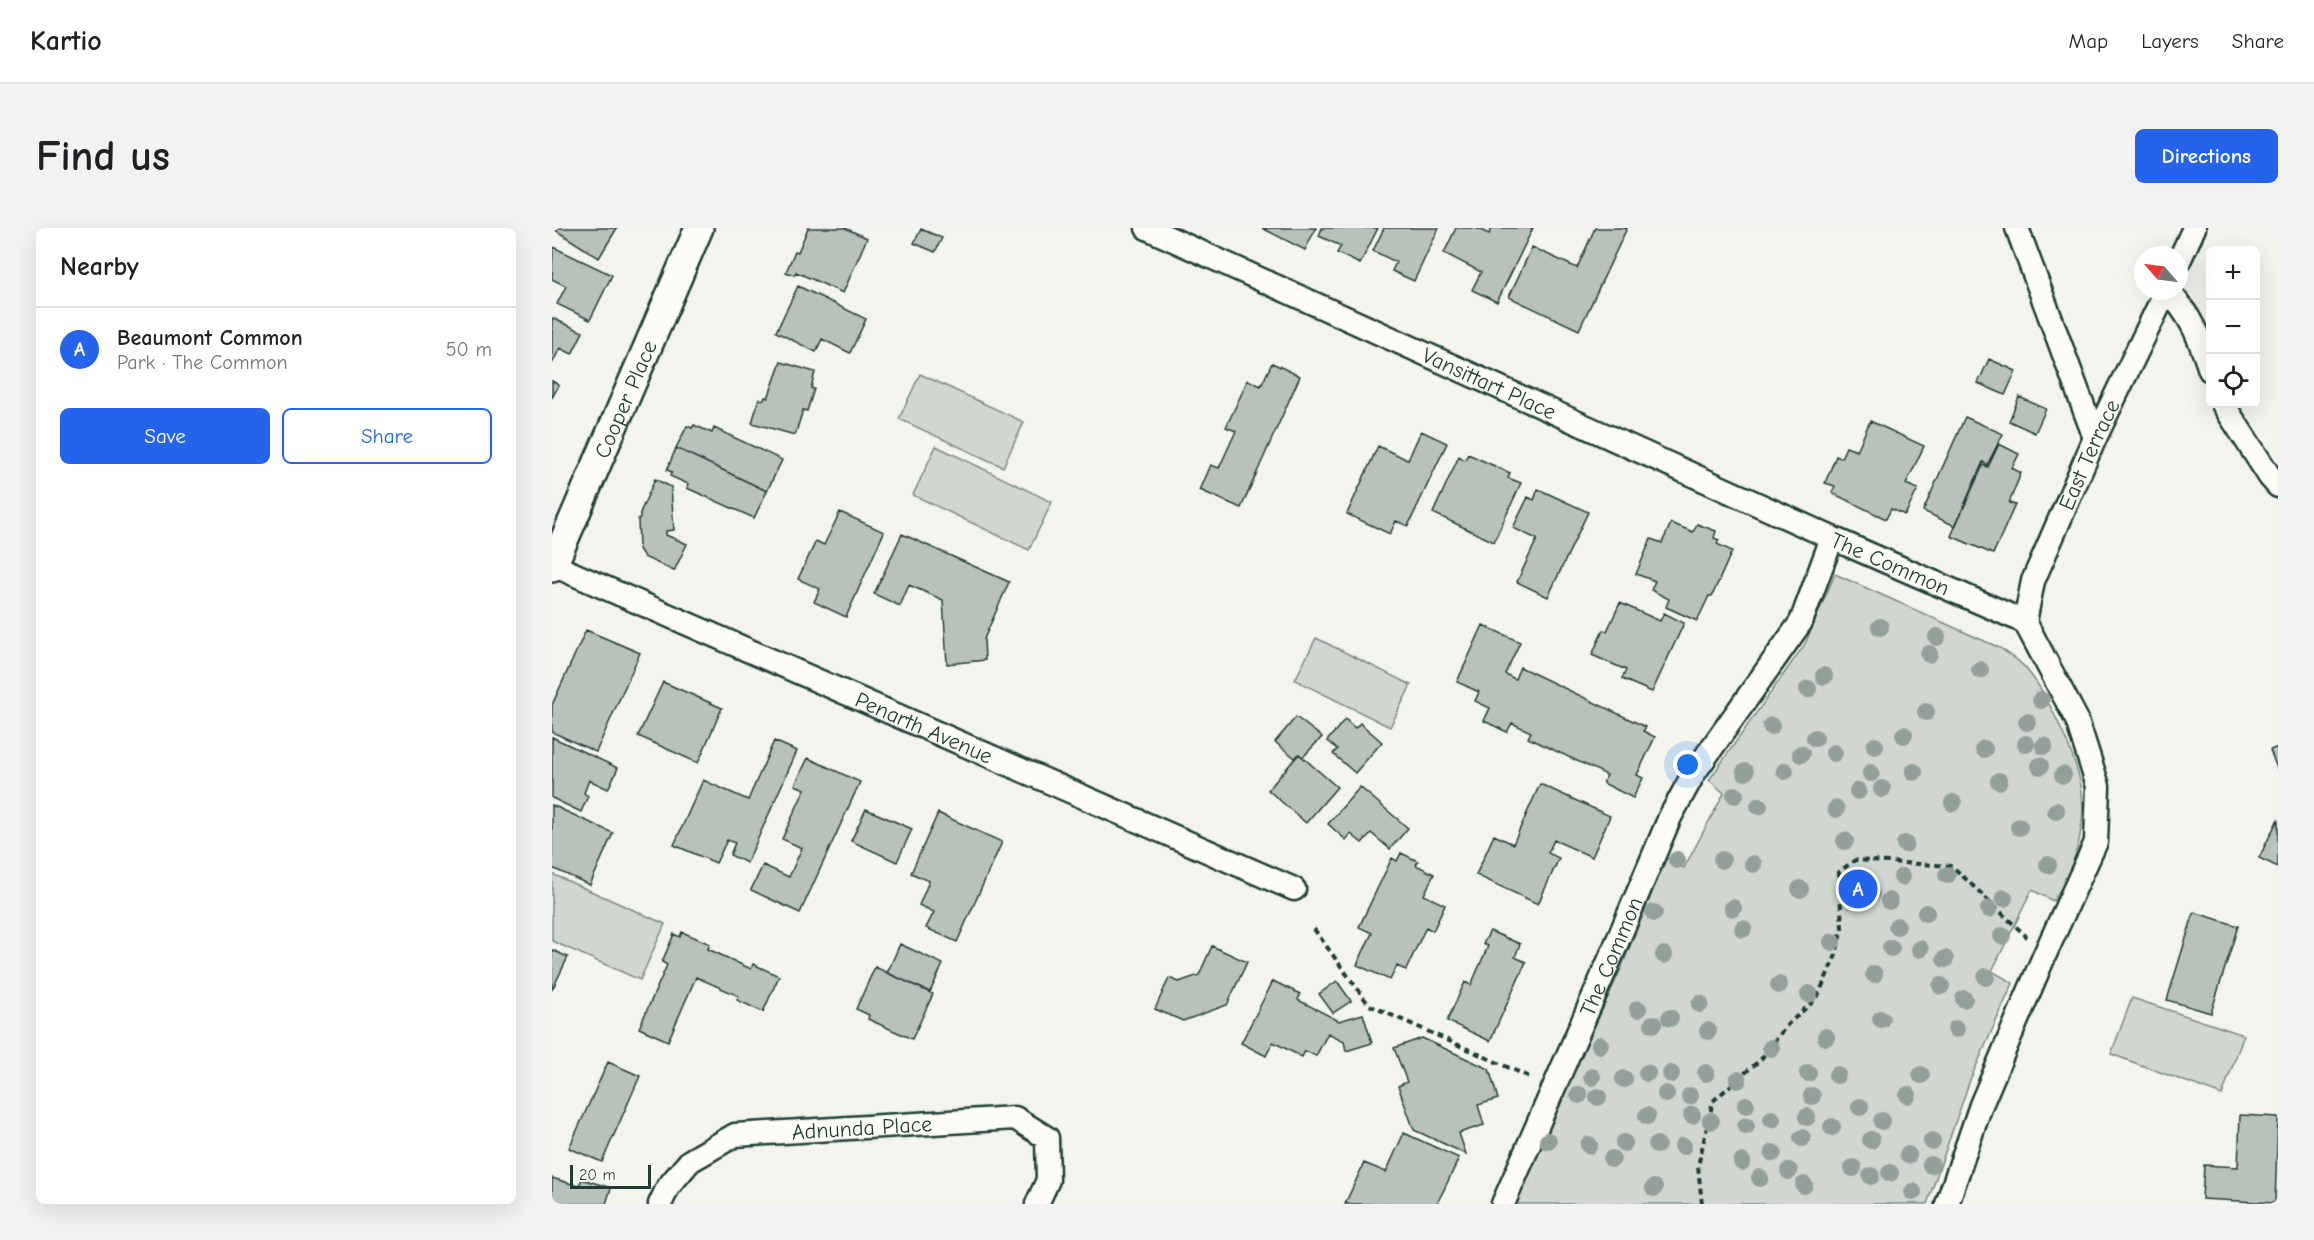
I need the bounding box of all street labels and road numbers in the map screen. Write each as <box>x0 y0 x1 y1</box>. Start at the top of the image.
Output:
street label: Cooper Place <box>589 337 663 462</box>
street label: Vansittart Place <box>1418 342 1560 425</box>
street label: East Terrace <box>2053 395 2126 514</box>
street label: The Common <box>1827 527 1954 602</box>
street label: Penarth Avenue <box>851 687 996 770</box>
street label: The Common <box>1575 893 1649 1020</box>
street label: Adnunda Place <box>791 1111 933 1146</box>

